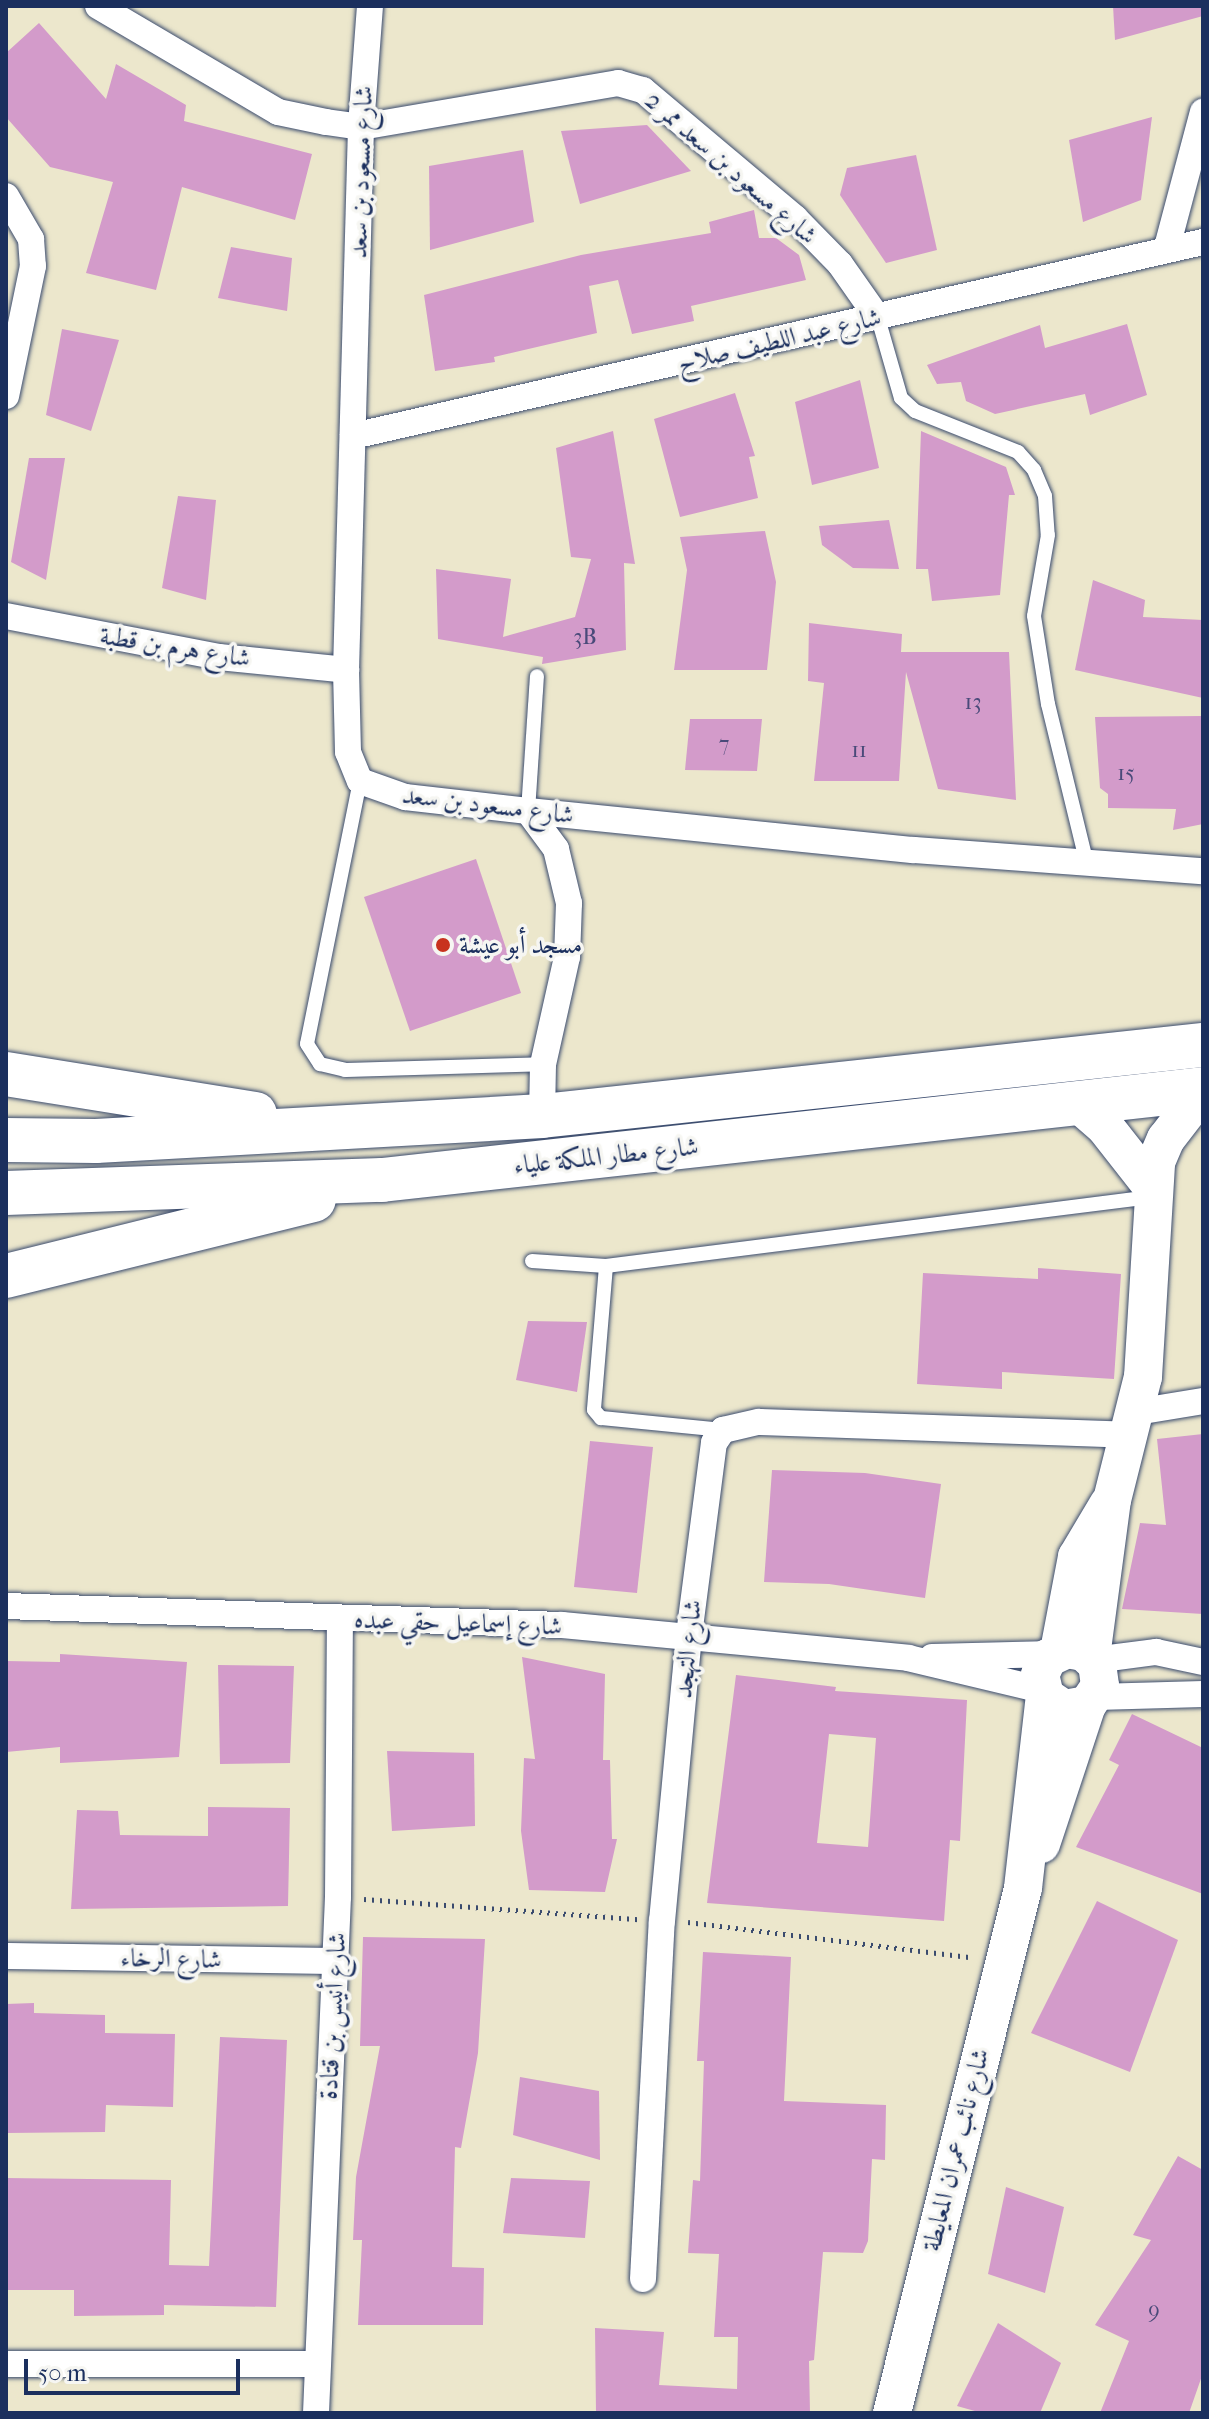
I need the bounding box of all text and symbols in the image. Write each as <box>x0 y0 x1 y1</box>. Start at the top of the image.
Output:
street label: شارع مسعود بن سعد <box>342 85 380 259</box>
street label: شارع مسعود بن سعد ممر 2 <box>638 85 824 251</box>
street label: شارع عبد اللطيف صلاح <box>674 301 884 379</box>
street label: شارع هرم بن قطبة <box>98 620 252 674</box>
house number: 3B <box>573 625 597 651</box>
house number: 13 <box>965 690 981 716</box>
house number: 7 <box>719 732 729 758</box>
house number: 11 <box>851 738 867 764</box>
house number: 15 <box>1117 761 1135 787</box>
street label: شارع مسعود بن سعد <box>400 779 576 831</box>
place label: مسجد أبو عيشة <box>459 929 582 961</box>
marker: مسجد أبو عيشة <box>434 936 452 954</box>
street label: شارع مطار الملكة علياء <box>512 1131 700 1181</box>
street label: شارع التهجد <box>667 1598 709 1700</box>
street label: شارع إسماعيل حقي عبده <box>353 1604 563 1642</box>
street label: شارع أنيس بن قتادة <box>313 1932 353 2100</box>
street label: شارع الرخاء <box>120 1943 222 1975</box>
street label: شارع نائب عمران المعايطة <box>916 2045 996 2255</box>
house number: 9 <box>1148 2298 1160 2324</box>
scale bar <box>28 2343 244 2393</box>
text: 50 m <box>38 2359 87 2387</box>

